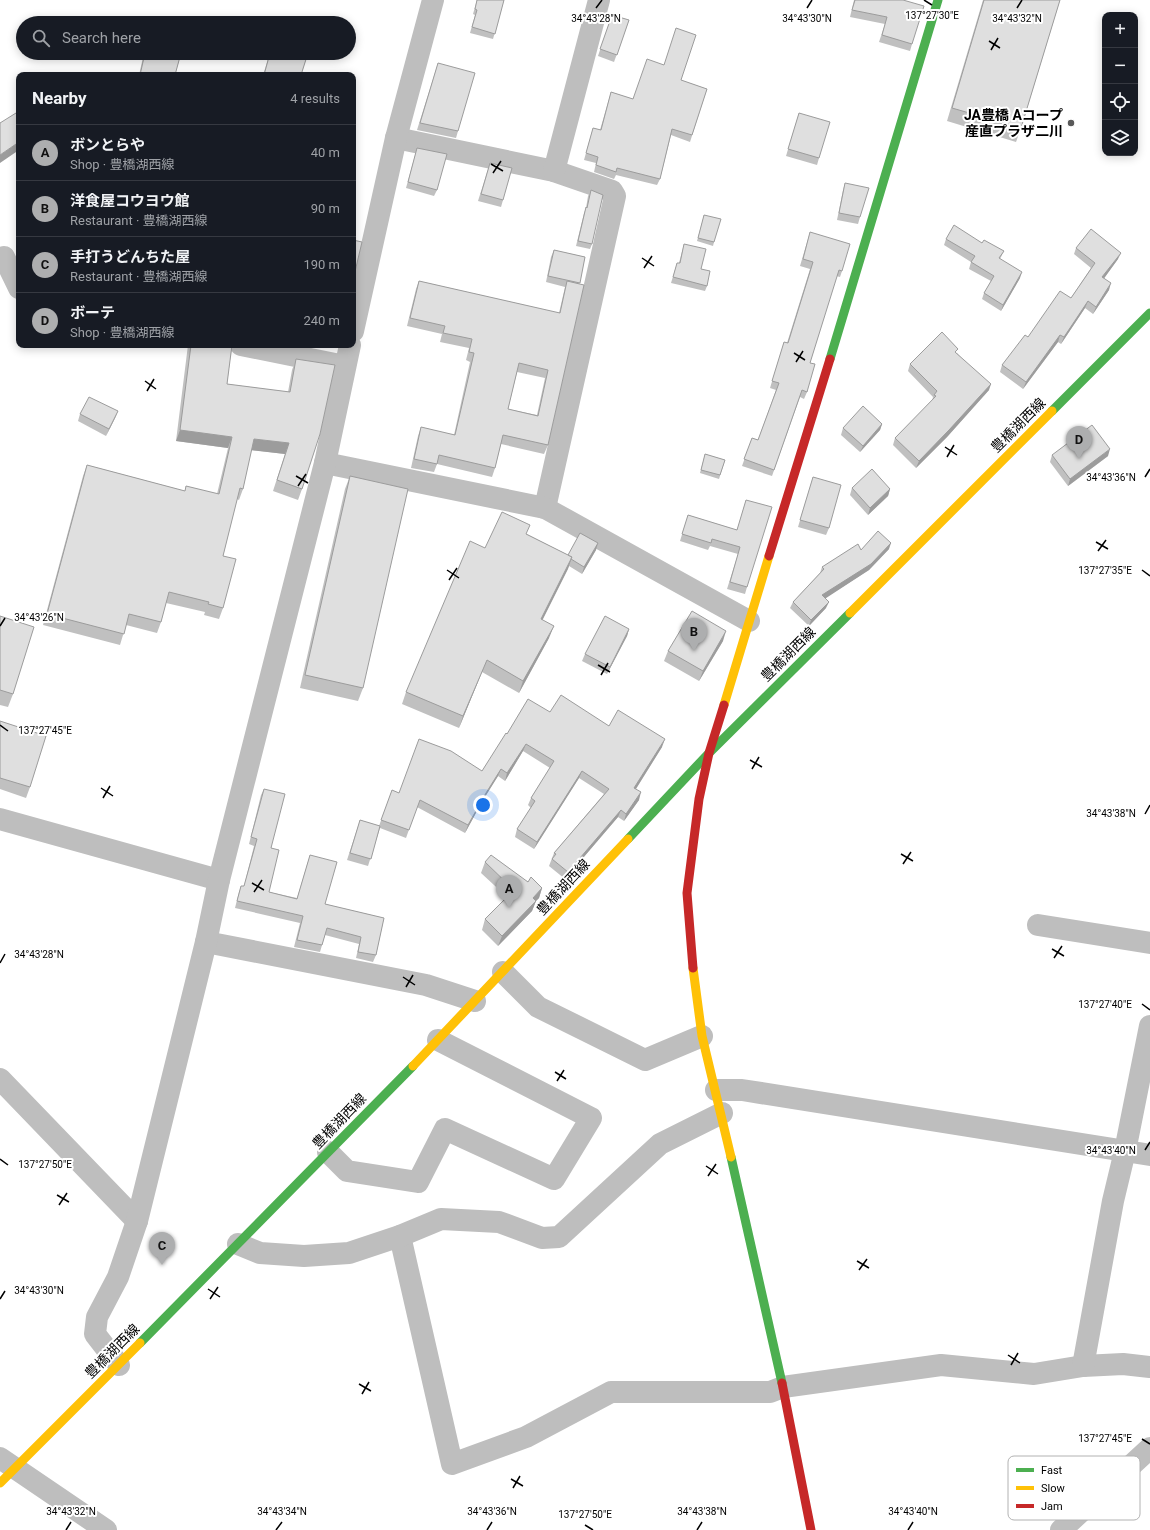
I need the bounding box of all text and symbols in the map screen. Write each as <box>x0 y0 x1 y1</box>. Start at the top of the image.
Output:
text: 137°27'30"E <box>905 10 959 21</box>
map controls <box>1102 12 1138 156</box>
button: + <box>1102 12 1138 48</box>
text: 34°43'28"N <box>571 13 621 24</box>
text: 34°43'30"N <box>782 13 832 24</box>
text: 34°43'32"N <box>992 13 1042 24</box>
search box <box>16 16 356 60</box>
icon: search <box>30 27 52 49</box>
text: Search here <box>62 29 141 47</box>
button: − <box>1102 48 1138 84</box>
button: locate <box>1102 84 1138 120</box>
text: Nearby <box>32 88 87 108</box>
text: 4 results <box>290 91 340 106</box>
place label: JA豊橋 Aコープ 産直プラザ二川 <box>964 107 1063 139</box>
marker: JA豊橋 Aコープ 産直プラザ二川 <box>1066 118 1076 128</box>
button: layers <box>1102 120 1138 156</box>
text: ボンとらや <box>70 136 145 154</box>
text: A <box>41 145 49 160</box>
text: 40 m <box>311 145 340 160</box>
text: Shop · 豊橋湖西線 <box>70 157 174 172</box>
text: 洋食屋コウヨウ館 <box>70 192 189 210</box>
text: B <box>41 201 49 216</box>
text: 90 m <box>311 201 340 216</box>
text: Restaurant · 豊橋湖西線 <box>70 213 208 228</box>
text: 手打うどんちた屋 <box>70 248 190 266</box>
text: C <box>41 257 49 272</box>
text: 190 m <box>303 257 340 272</box>
text: Restaurant · 豊橋湖西線 <box>70 269 208 284</box>
text: ボーテ <box>70 304 115 322</box>
text: D <box>41 313 49 328</box>
text: 240 m <box>303 313 340 328</box>
text: Shop · 豊橋湖西線 <box>70 325 174 340</box>
street label: 豊橋湖西線 <box>988 395 1048 455</box>
pin: D <box>1066 426 1092 459</box>
text: 34°43'36"N <box>1086 472 1136 483</box>
text: 137°27'35"E <box>1078 565 1132 576</box>
text: 34°43'26"N <box>14 612 64 623</box>
pin: B <box>681 618 707 651</box>
street label: 豊橋湖西線 <box>758 624 818 684</box>
text: 137°27'45"E <box>18 725 72 736</box>
your location <box>473 795 493 815</box>
text: 34°43'38"N <box>1086 808 1136 819</box>
street label: 豊橋湖西線 <box>533 856 593 918</box>
pin: A <box>496 875 522 908</box>
text: 34°43'28"N <box>14 949 64 960</box>
text: 137°27'40"E <box>1078 999 1132 1010</box>
street label: 豊橋湖西線 <box>309 1090 369 1152</box>
text: 34°43'40"N <box>1086 1145 1136 1156</box>
text: 137°27'50"E <box>18 1159 72 1170</box>
pin: C <box>149 1232 175 1265</box>
text: 34°43'30"N <box>14 1285 64 1296</box>
street label: 豊橋湖西線 <box>82 1321 142 1381</box>
text: 137°27'45"E <box>1078 1433 1132 1444</box>
legend <box>1008 1456 1140 1520</box>
text: Fast <box>1041 1464 1063 1477</box>
text: Slow <box>1041 1482 1065 1495</box>
text: Jam <box>1041 1500 1063 1513</box>
text: 34°43'32"N <box>46 1506 96 1517</box>
text: 34°43'34"N <box>257 1506 307 1517</box>
text: 34°43'36"N <box>467 1506 517 1517</box>
text: 34°43'38"N <box>677 1506 727 1517</box>
text: 34°43'40"N <box>888 1506 938 1517</box>
text: 137°27'50"E <box>558 1509 612 1520</box>

